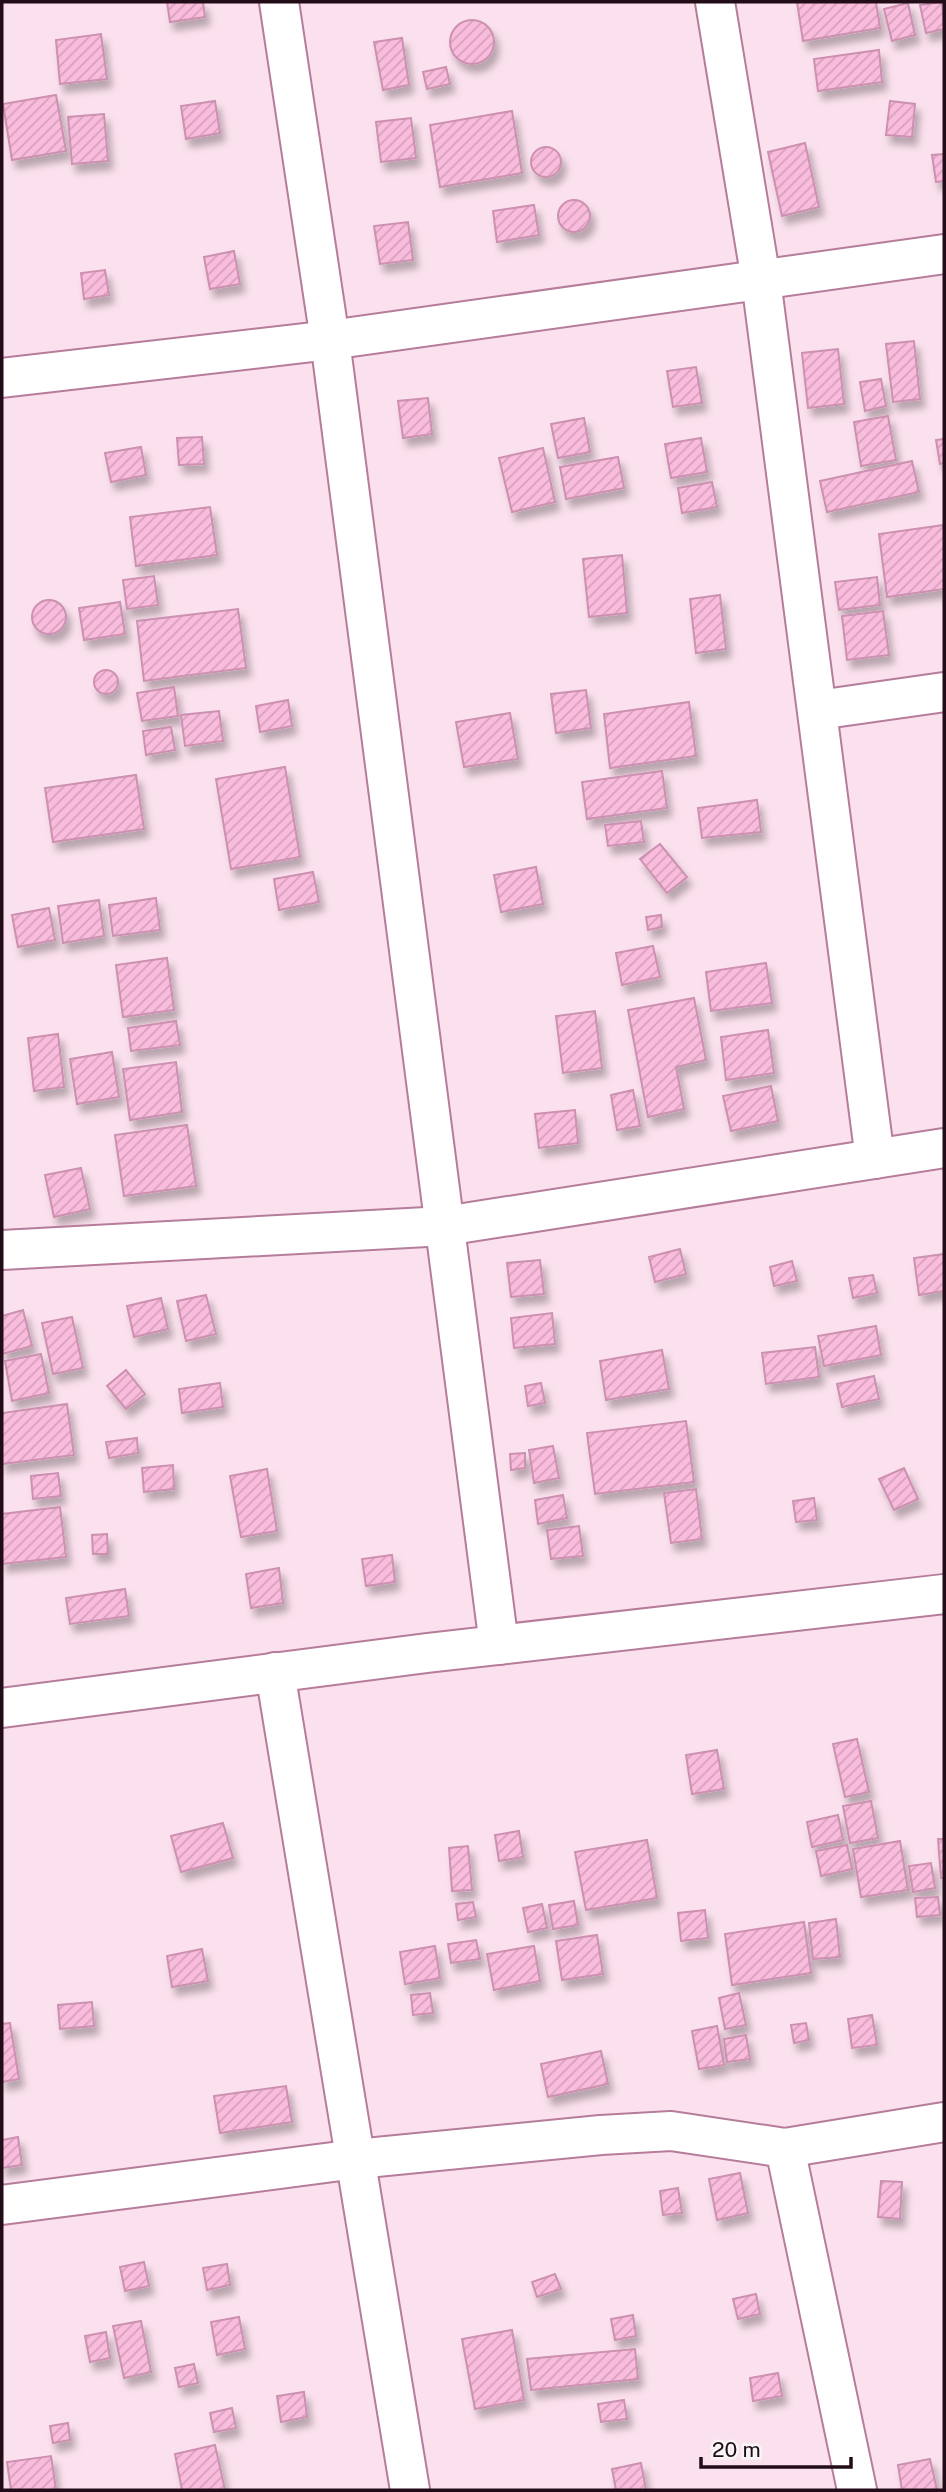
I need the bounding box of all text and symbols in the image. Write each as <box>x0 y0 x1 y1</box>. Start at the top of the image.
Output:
scale bar <box>701 2426 852 2470</box>
text: 20 m <box>712 2437 761 2462</box>

